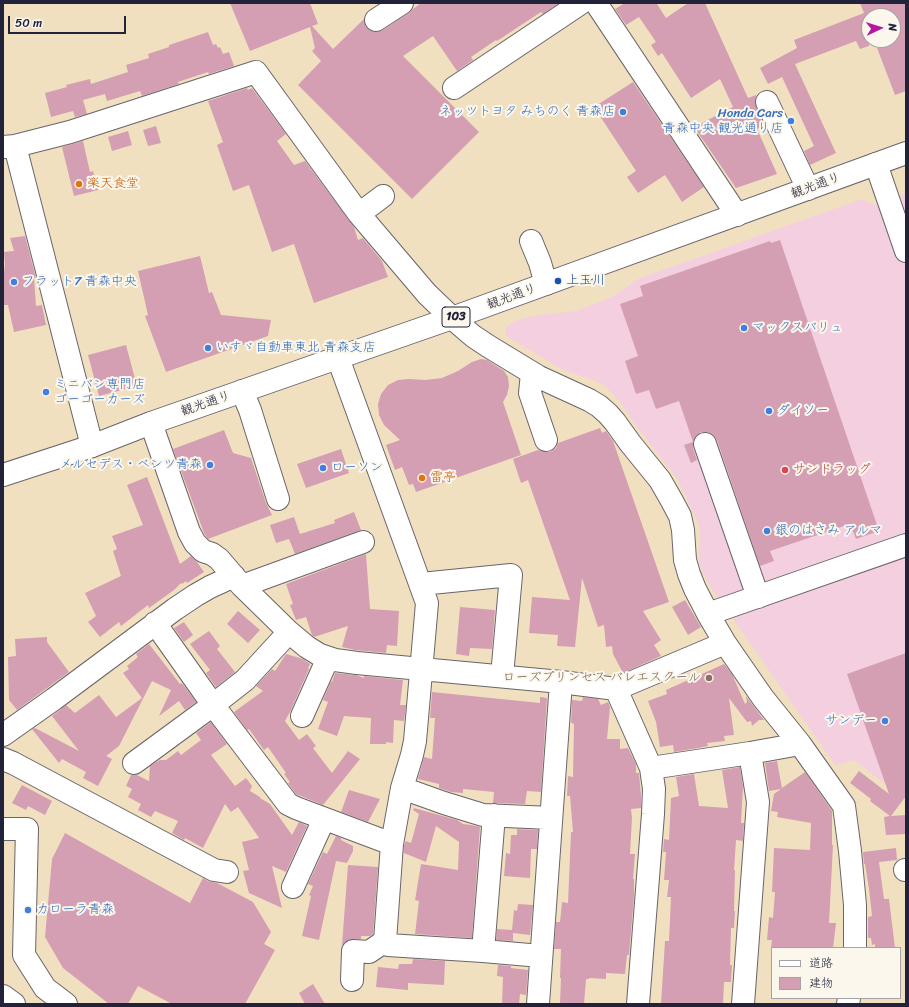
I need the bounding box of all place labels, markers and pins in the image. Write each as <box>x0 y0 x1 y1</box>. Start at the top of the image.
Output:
place label: ネッツトヨタ みちのく 青森店 <box>439 104 615 120</box>
place label: Honda Cars 青森中央 観光通り店 <box>663 106 783 137</box>
marker: ネッツトヨタ みちのく 青森店 <box>618 107 628 117</box>
marker: Honda Cars 青森中央 観光通り店 <box>786 116 796 126</box>
place label: 楽天食堂 <box>87 176 139 192</box>
marker: 楽天食堂 <box>74 179 84 189</box>
place label: 上玉川 <box>566 273 605 289</box>
place label: フラット7 青森中央 <box>22 274 137 290</box>
marker: 上玉川 <box>553 276 563 286</box>
marker: フラット7 青森中央 <box>9 277 19 287</box>
place label: マックスバリュ <box>752 320 843 336</box>
marker: マックスバリュ <box>739 323 749 333</box>
place label: いすゞ自動車東北 青森支店 <box>216 340 375 356</box>
marker: いすゞ自動車東北 青森支店 <box>203 343 213 353</box>
place label: ミニバン専門店 ゴーゴーカーズ <box>54 377 145 408</box>
marker: ミニバン専門店 ゴーゴーカーズ <box>41 387 51 397</box>
place label: ダイソー <box>777 403 829 419</box>
marker: ダイソー <box>764 406 774 416</box>
place label: メルセデス・ベンツ青森 <box>59 457 202 473</box>
marker: メルセデス・ベンツ青森 <box>205 460 215 470</box>
place label: ローソン <box>331 460 383 476</box>
place label: サンドラッグ <box>793 462 871 478</box>
marker: ローソン <box>318 463 328 473</box>
marker: サンドラッグ <box>780 465 790 475</box>
place label: 雷亭 <box>430 470 456 486</box>
marker: 雷亭 <box>417 473 427 483</box>
place label: 銀のはさみ アルマ <box>775 523 882 539</box>
marker: 銀のはさみ アルマ <box>762 526 772 536</box>
place label: ローズプリンセス バレエスクール <box>503 670 701 686</box>
marker: ローズプリンセス バレエスクール <box>704 673 714 683</box>
place label: サンデー <box>825 713 877 729</box>
marker: サンデー <box>880 716 890 726</box>
place label: カローラ青森 <box>36 902 114 918</box>
marker: カローラ青森 <box>23 905 33 915</box>

